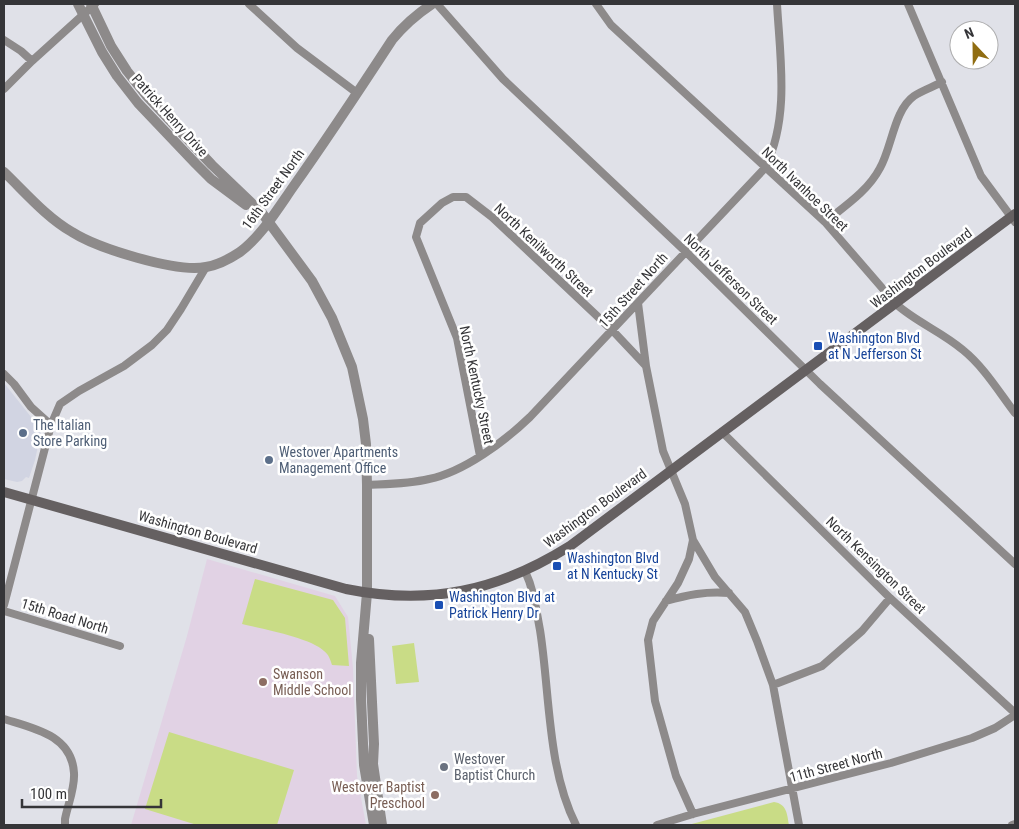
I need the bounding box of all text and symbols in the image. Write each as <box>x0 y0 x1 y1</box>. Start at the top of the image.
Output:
north arrow <box>949 20 999 70</box>
text: N <box>962 24 976 42</box>
street label: Patrick Henry Drive <box>129 70 211 160</box>
street label: North Ivanhoe Street <box>759 144 851 234</box>
street label: 16th Street North <box>239 146 307 232</box>
street label: North Kenilworth Street <box>491 200 597 300</box>
street label: Washington Boulevard <box>867 225 975 311</box>
street label: North Jefferson Street <box>681 230 781 328</box>
street label: 15th Street North <box>595 249 671 331</box>
street label: North Kentucky Street <box>457 324 497 446</box>
place label: Washington Blvd at N Jefferson St <box>828 330 922 362</box>
marker: Washington Blvd at N Jefferson St <box>812 340 824 352</box>
place label: The Italian Store Parking <box>33 417 107 449</box>
marker: The Italian Store Parking <box>17 427 29 439</box>
place label: Westover Apartments Management Office <box>279 444 398 476</box>
marker: Westover Apartments Management Office <box>263 454 275 466</box>
street label: Washington Boulevard <box>541 465 649 551</box>
street label: Washington Boulevard <box>137 507 259 557</box>
street label: North Kensington Street <box>823 513 929 617</box>
place label: Washington Blvd at N Kentucky St <box>567 550 659 582</box>
marker: Washington Blvd at N Kentucky St <box>551 560 563 572</box>
place label: Washington Blvd at Patrick Henry Dr <box>449 589 555 621</box>
street label: 15th Road North <box>19 595 111 637</box>
marker: Washington Blvd at Patrick Henry Dr <box>433 599 445 611</box>
place label: Swanson Middle School <box>273 666 351 698</box>
marker: Swanson Middle School <box>257 676 269 688</box>
street label: 11th Street North <box>788 745 884 785</box>
place label: Westover Baptist Church <box>454 751 535 783</box>
marker: Westover Baptist Church <box>438 761 450 773</box>
scale bar <box>22 776 161 808</box>
place label: Westover Baptist Preschool <box>332 779 425 811</box>
text: 100 m <box>30 785 67 803</box>
marker: Westover Baptist Preschool <box>429 789 441 801</box>

